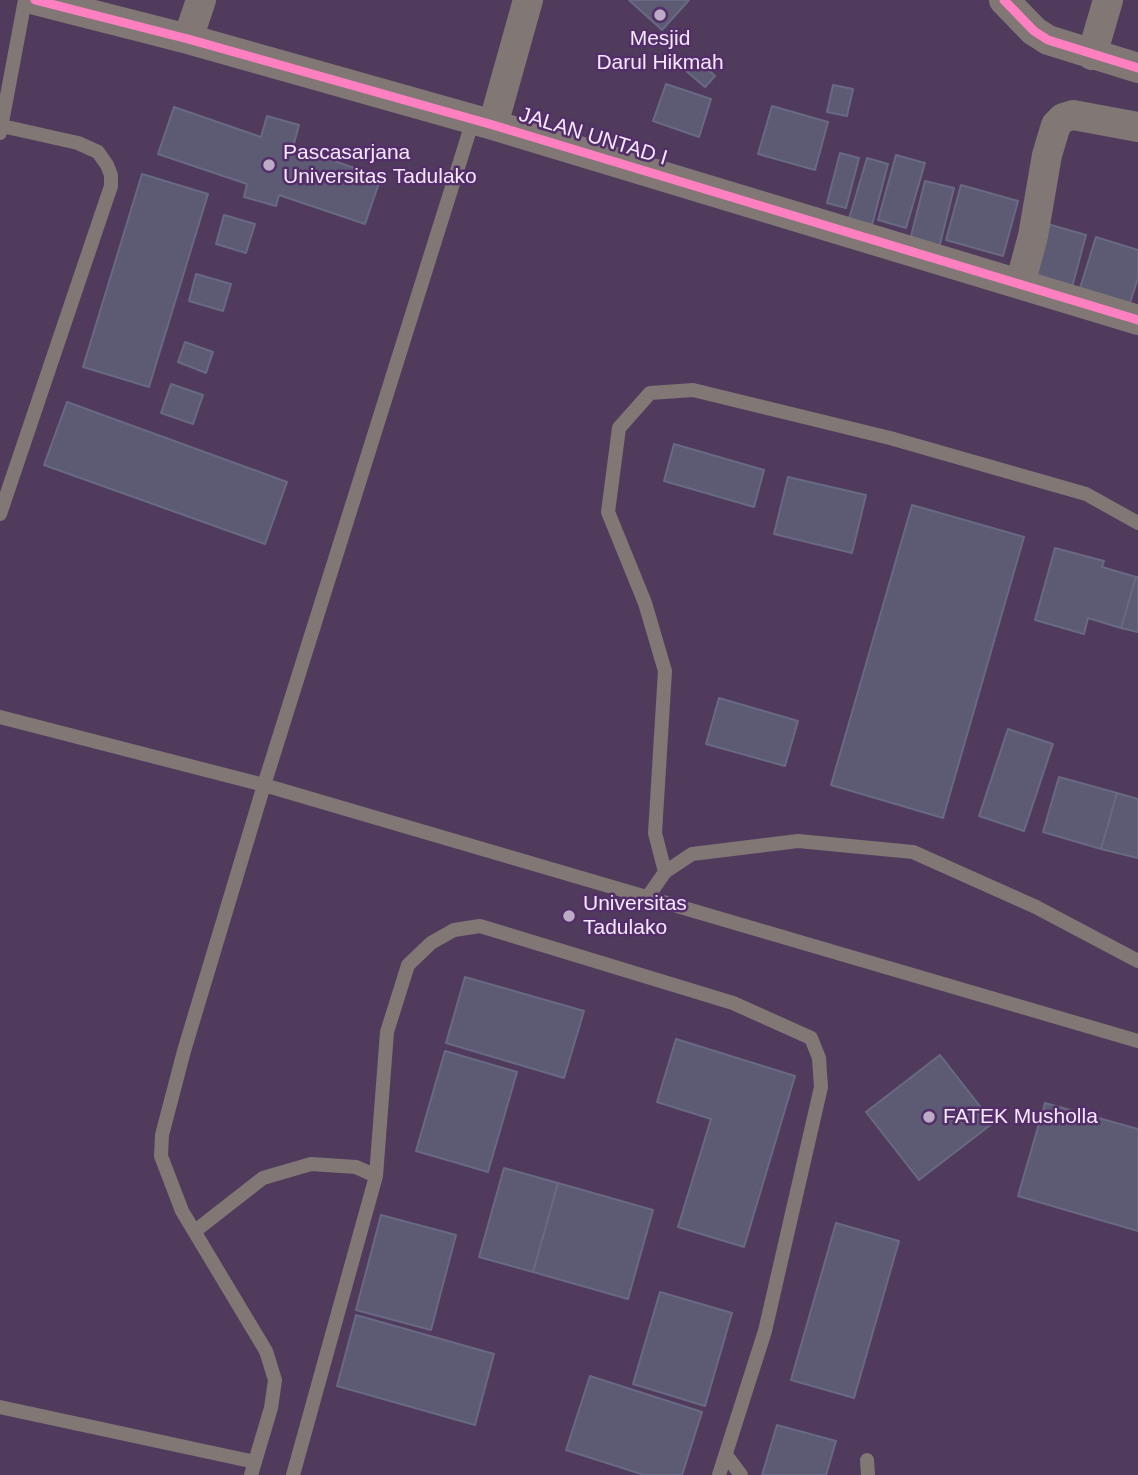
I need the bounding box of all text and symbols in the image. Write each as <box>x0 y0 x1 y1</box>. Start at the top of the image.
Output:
marker: Mesjid Darul Hikmah <box>652 7 668 23</box>
place label: Mesjid Darul Hikmah <box>596 26 724 76</box>
street label: JALAN UNTAD I <box>516 102 670 172</box>
place label: Pascasarjana Universitas Tadulako <box>283 140 477 190</box>
marker: Pascasarjana Universitas Tadulako <box>261 157 277 173</box>
place label: Universitas Tadulako <box>583 891 687 941</box>
marker: Universitas Tadulako <box>561 908 577 924</box>
place label: FATEK Musholla <box>943 1104 1098 1130</box>
marker: FATEK Musholla <box>921 1109 937 1125</box>

